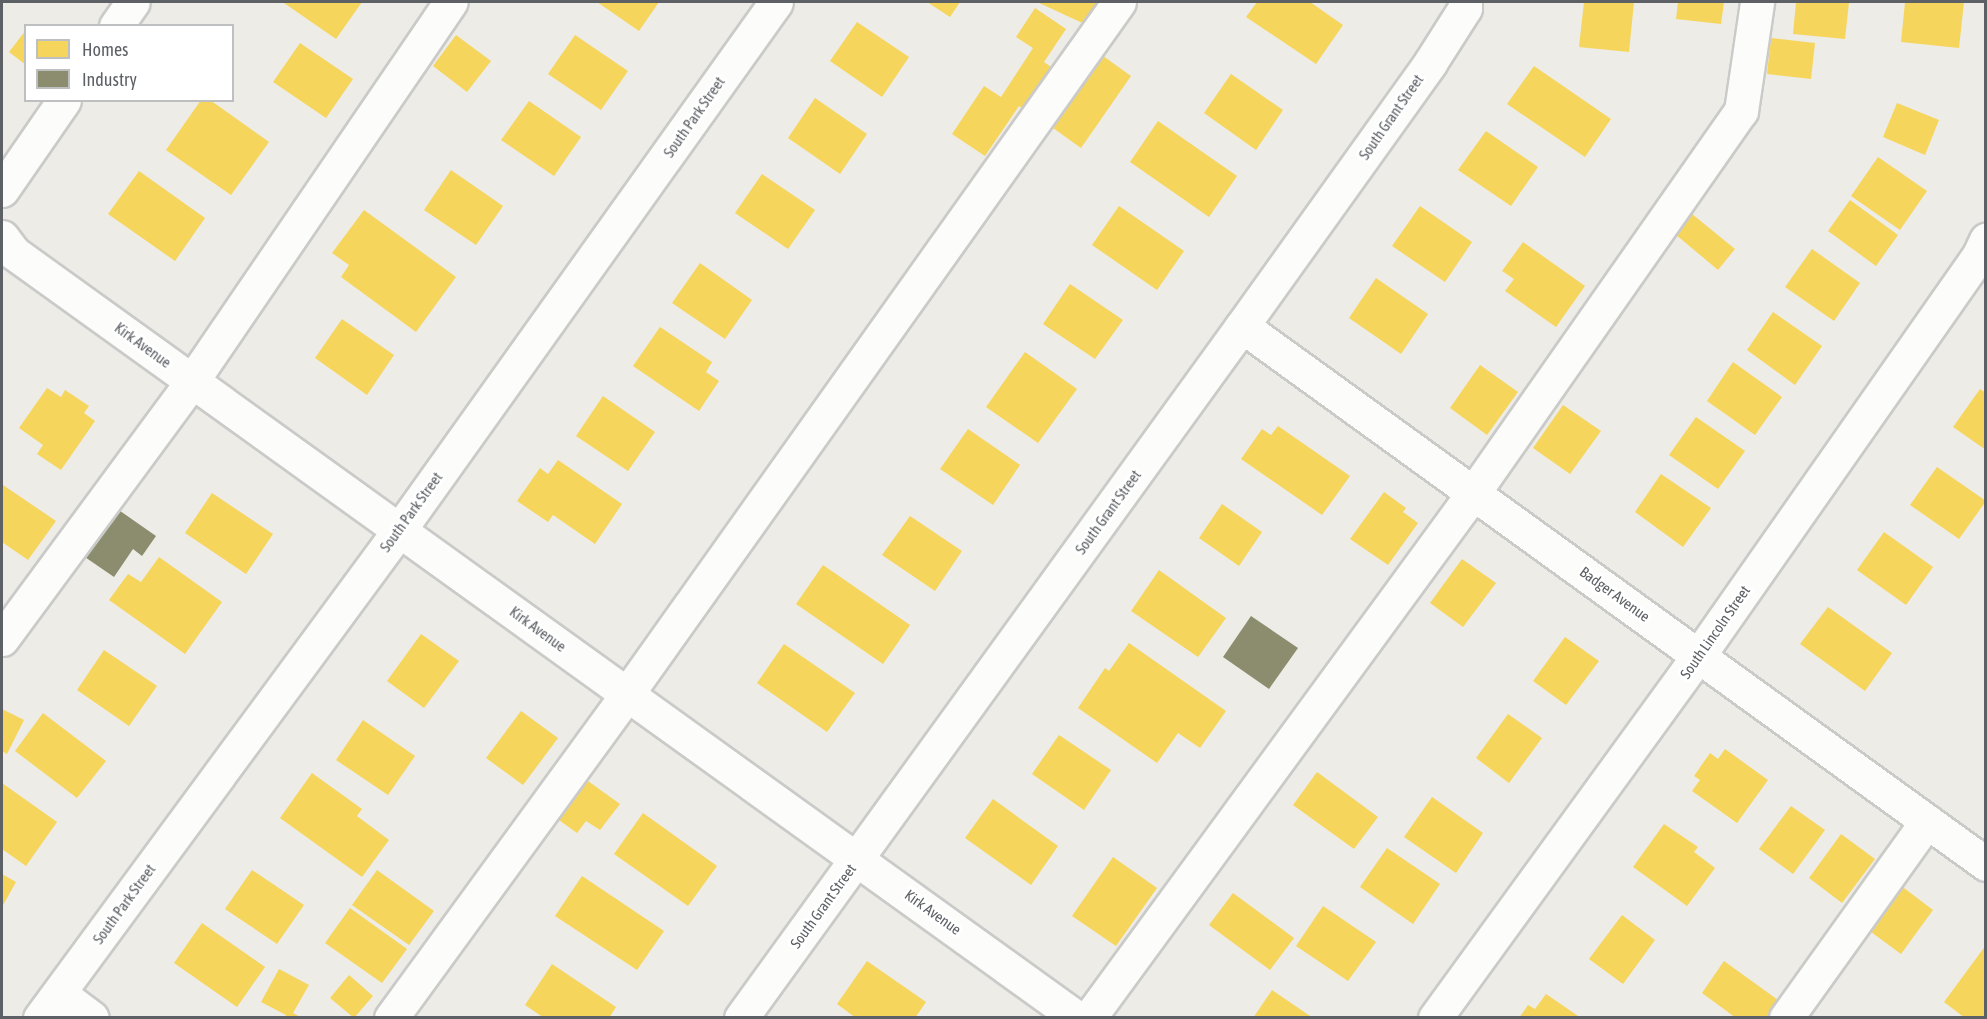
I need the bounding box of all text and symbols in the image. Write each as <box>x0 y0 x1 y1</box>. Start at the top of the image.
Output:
legend <box>24 24 234 102</box>
text: Homes <box>82 39 128 60</box>
text: Industry <box>82 69 137 90</box>
street label: South Grant Street <box>1355 71 1427 163</box>
street label: South Park Street <box>660 73 728 161</box>
street label: Kirk Avenue <box>111 318 175 372</box>
street label: South Grant Street <box>1071 466 1145 558</box>
street label: South Park Street <box>376 469 446 555</box>
street label: Badger Avenue <box>1576 563 1654 625</box>
street label: South Lincoln Street <box>1676 582 1754 682</box>
street label: Kirk Avenue <box>506 602 570 656</box>
street label: South Grant Street <box>786 860 860 952</box>
street label: South Park Street <box>89 861 159 947</box>
street label: Kirk Avenue <box>901 885 965 939</box>

